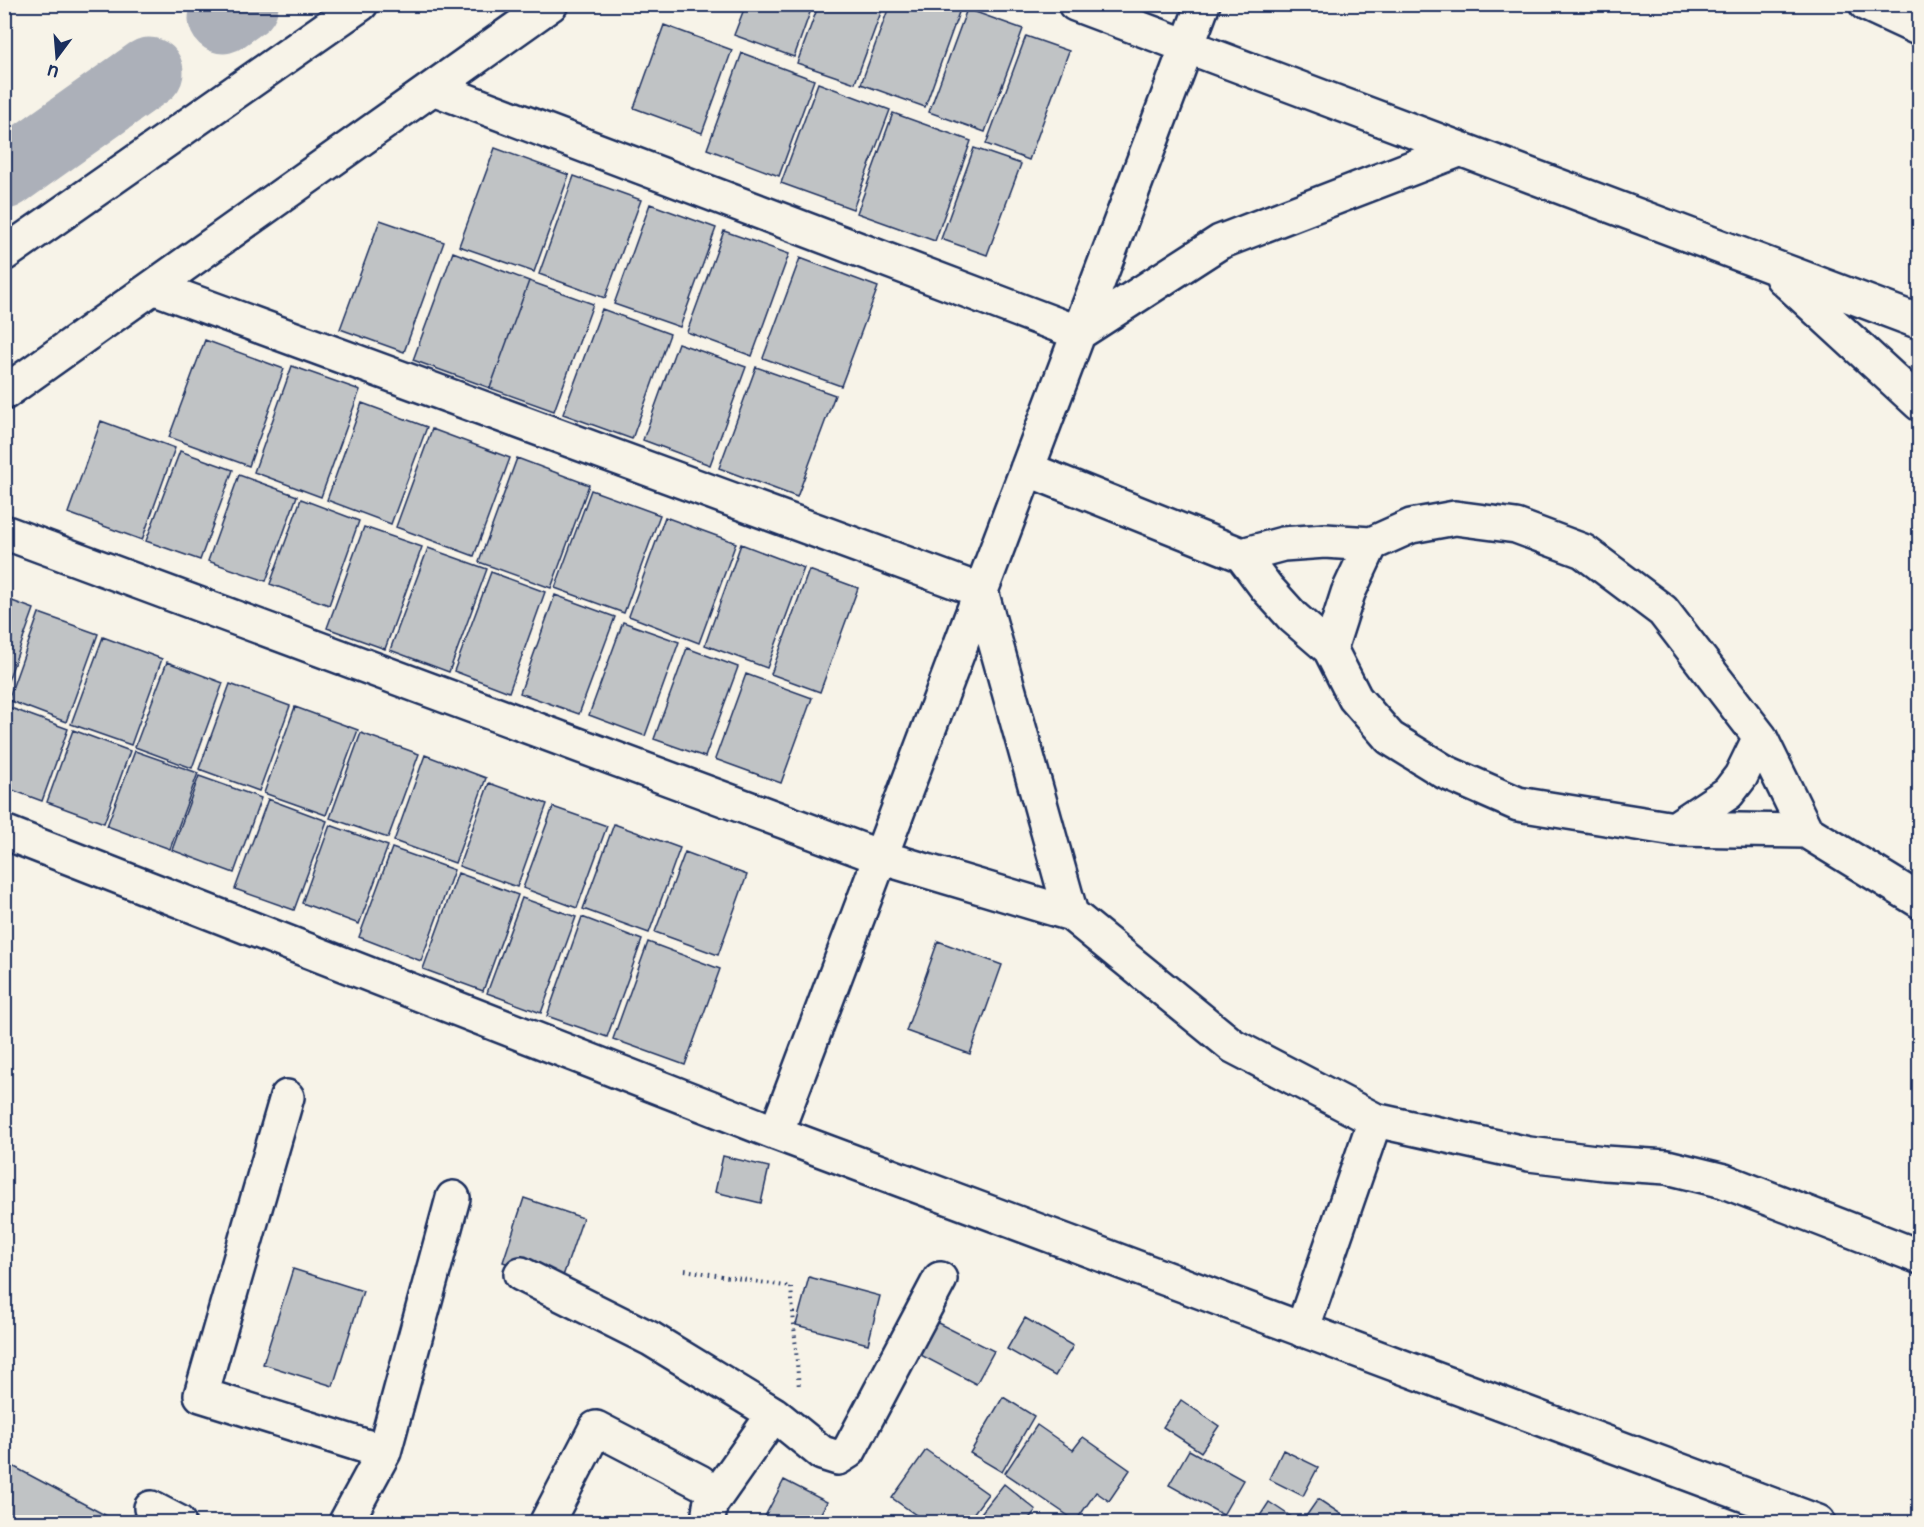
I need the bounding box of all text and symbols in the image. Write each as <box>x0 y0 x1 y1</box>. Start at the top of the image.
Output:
north arrow <box>27 27 87 87</box>
text: U <box>44 60 61 84</box>

